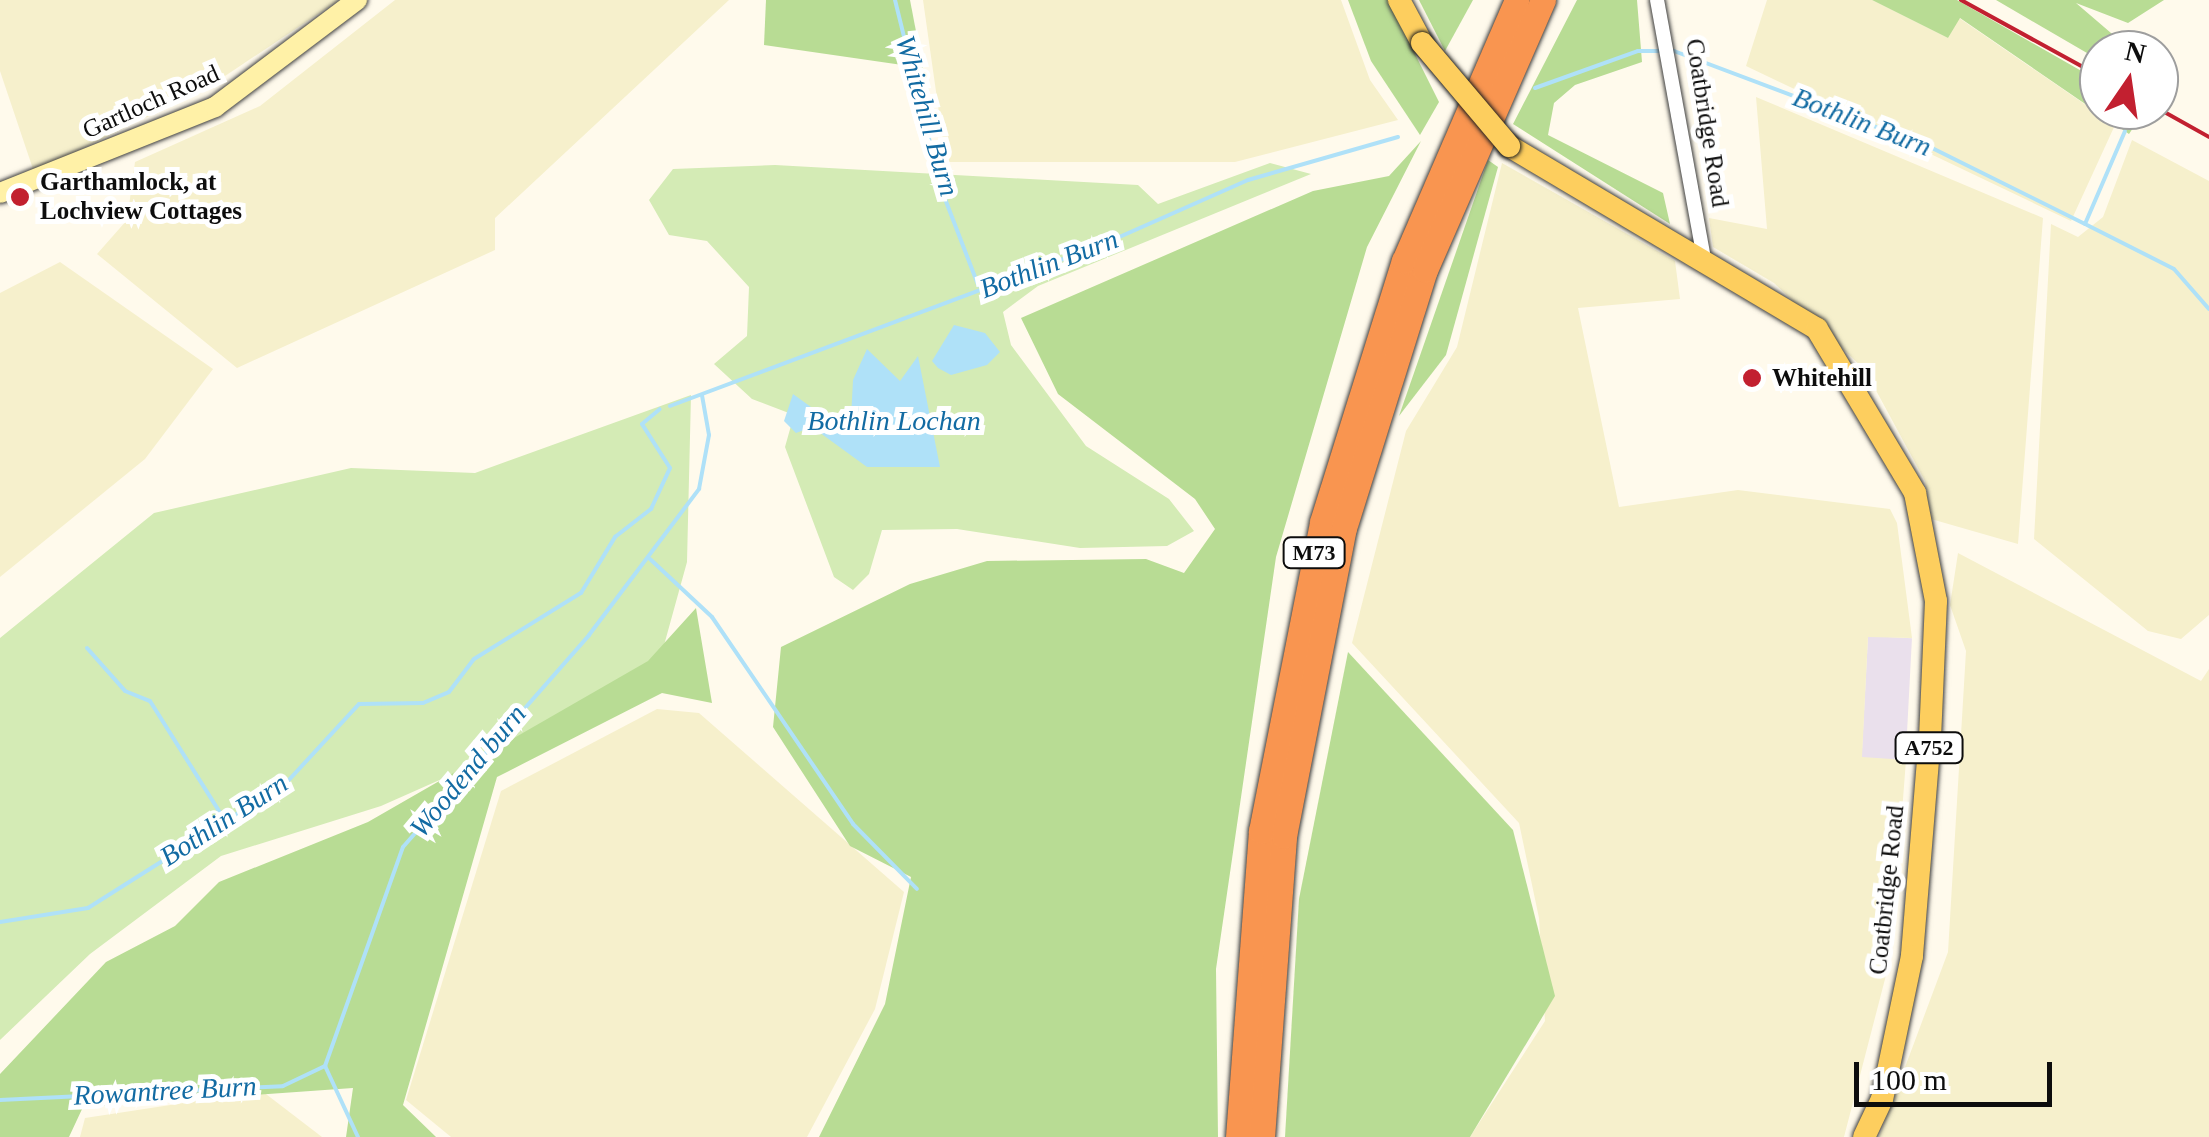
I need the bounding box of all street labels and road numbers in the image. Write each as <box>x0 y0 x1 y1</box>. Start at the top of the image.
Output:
street label: Coatbridge Road <box>1679 37 1735 209</box>
street label: Gartloch Road <box>78 59 224 145</box>
road number: M73 <box>1282 536 1346 570</box>
road number: A752 <box>1894 731 1964 765</box>
street label: Coatbridge Road <box>1863 804 1911 976</box>

